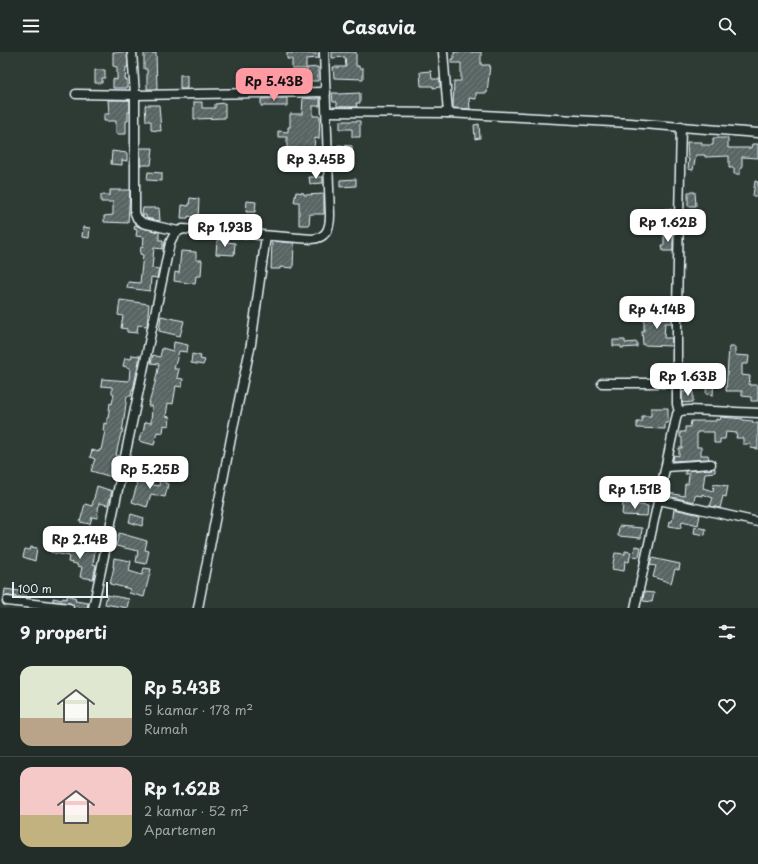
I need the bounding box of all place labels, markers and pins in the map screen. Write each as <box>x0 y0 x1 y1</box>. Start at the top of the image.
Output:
pin: Rp 5.43B <box>233 68 315 102</box>
pin: Rp 3.45B <box>275 146 357 180</box>
pin: Rp 1.62B <box>627 209 709 243</box>
pin: Rp 1.93B <box>184 214 266 248</box>
pin: Rp 4.14B <box>616 296 698 330</box>
pin: Rp 1.63B <box>647 363 729 397</box>
pin: Rp 5.25B <box>109 456 191 490</box>
pin: Rp 1.51B <box>594 476 676 510</box>
pin: Rp 2.14B <box>39 526 121 560</box>

